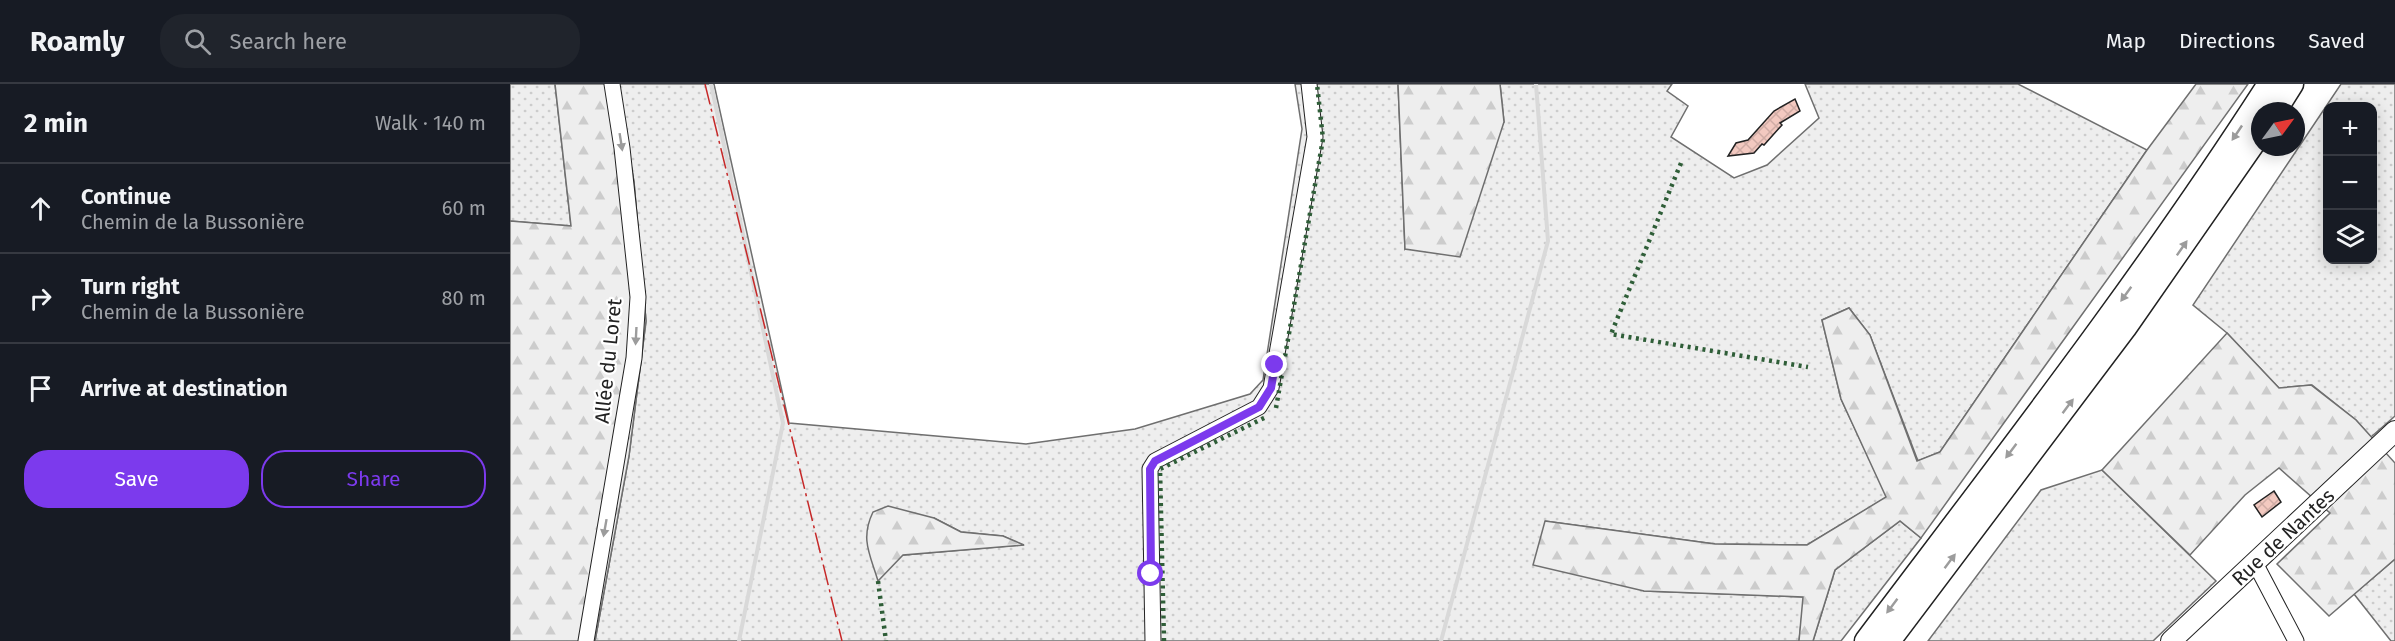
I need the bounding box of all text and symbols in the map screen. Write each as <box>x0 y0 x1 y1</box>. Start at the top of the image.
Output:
search box <box>160 14 580 68</box>
text: Roamly <box>30 25 124 58</box>
icon: search <box>181 25 214 58</box>
text: Search here <box>229 28 347 55</box>
text: Map <box>2106 28 2146 54</box>
text: Directions <box>2179 28 2275 54</box>
text: Saved <box>2308 28 2365 54</box>
north arrow <box>2251 102 2305 156</box>
map controls <box>2323 102 2377 264</box>
button: + <box>2323 102 2377 156</box>
text: 2 min <box>24 108 88 139</box>
text: Walk · 140 m <box>375 111 486 135</box>
one-way arrow <box>2232 125 2243 141</box>
one-way arrow <box>617 132 626 151</box>
button: − <box>2323 156 2377 210</box>
text: Continue <box>81 183 171 210</box>
icon: ahead <box>24 192 57 225</box>
text: 60 m <box>442 196 486 220</box>
text: Chemin de la Bussonière <box>81 210 305 234</box>
button: layers <box>2323 210 2377 264</box>
one-way arrow <box>2176 240 2188 256</box>
text: Turn right <box>81 273 180 300</box>
icon: right <box>24 282 57 315</box>
one-way arrow <box>2120 285 2132 301</box>
text: 80 m <box>441 286 486 310</box>
street label: Allée du Loret <box>590 297 627 425</box>
text: Chemin de la Bussonière <box>81 300 305 324</box>
one-way arrow <box>631 326 640 345</box>
route end <box>1261 351 1287 377</box>
icon: arrive <box>24 372 57 405</box>
text: Arrive at destination <box>81 375 288 402</box>
one-way arrow <box>2062 398 2074 414</box>
one-way arrow <box>2005 443 2017 458</box>
button: Save <box>24 450 249 508</box>
button: Share <box>261 450 486 508</box>
street label: Rue de Nantes <box>2227 483 2339 591</box>
one-way arrow <box>600 519 609 538</box>
one-way arrow <box>1944 553 1957 569</box>
route start <box>1137 560 1163 586</box>
one-way arrow <box>1887 598 1899 613</box>

